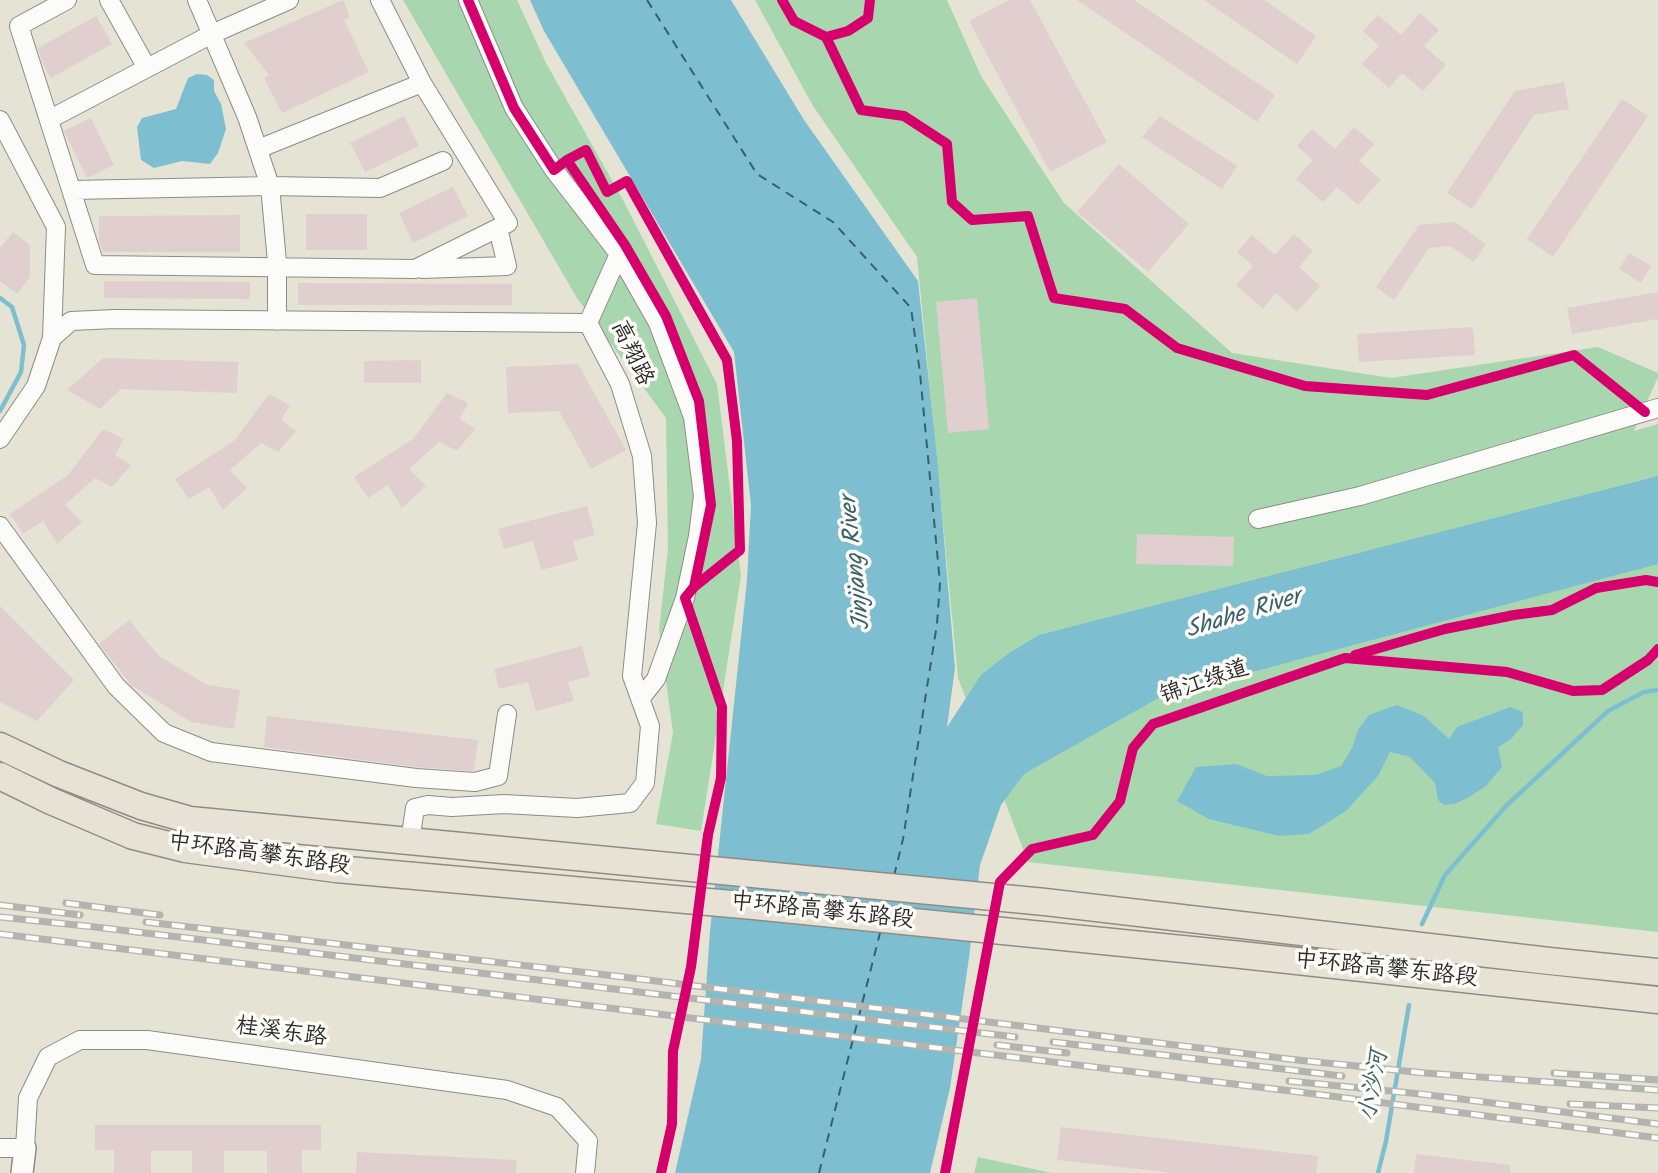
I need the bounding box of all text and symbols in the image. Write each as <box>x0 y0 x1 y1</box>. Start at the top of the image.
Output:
street label: 高翔路 <box>603 317 657 391</box>
water label: Jinjiang River <box>837 494 879 632</box>
water label: Shahe River <box>1183 585 1305 647</box>
street label: 锦江绿道 <box>1157 656 1253 712</box>
street label: 中环路高攀东路段 <box>166 830 352 882</box>
street label: 中环路高攀东路段 <box>729 890 915 936</box>
street label: 中环路高攀东路段 <box>1293 948 1479 994</box>
street label: 桂溪东路 <box>234 1014 328 1054</box>
water label: 小沙河 <box>1356 1048 1396 1124</box>

